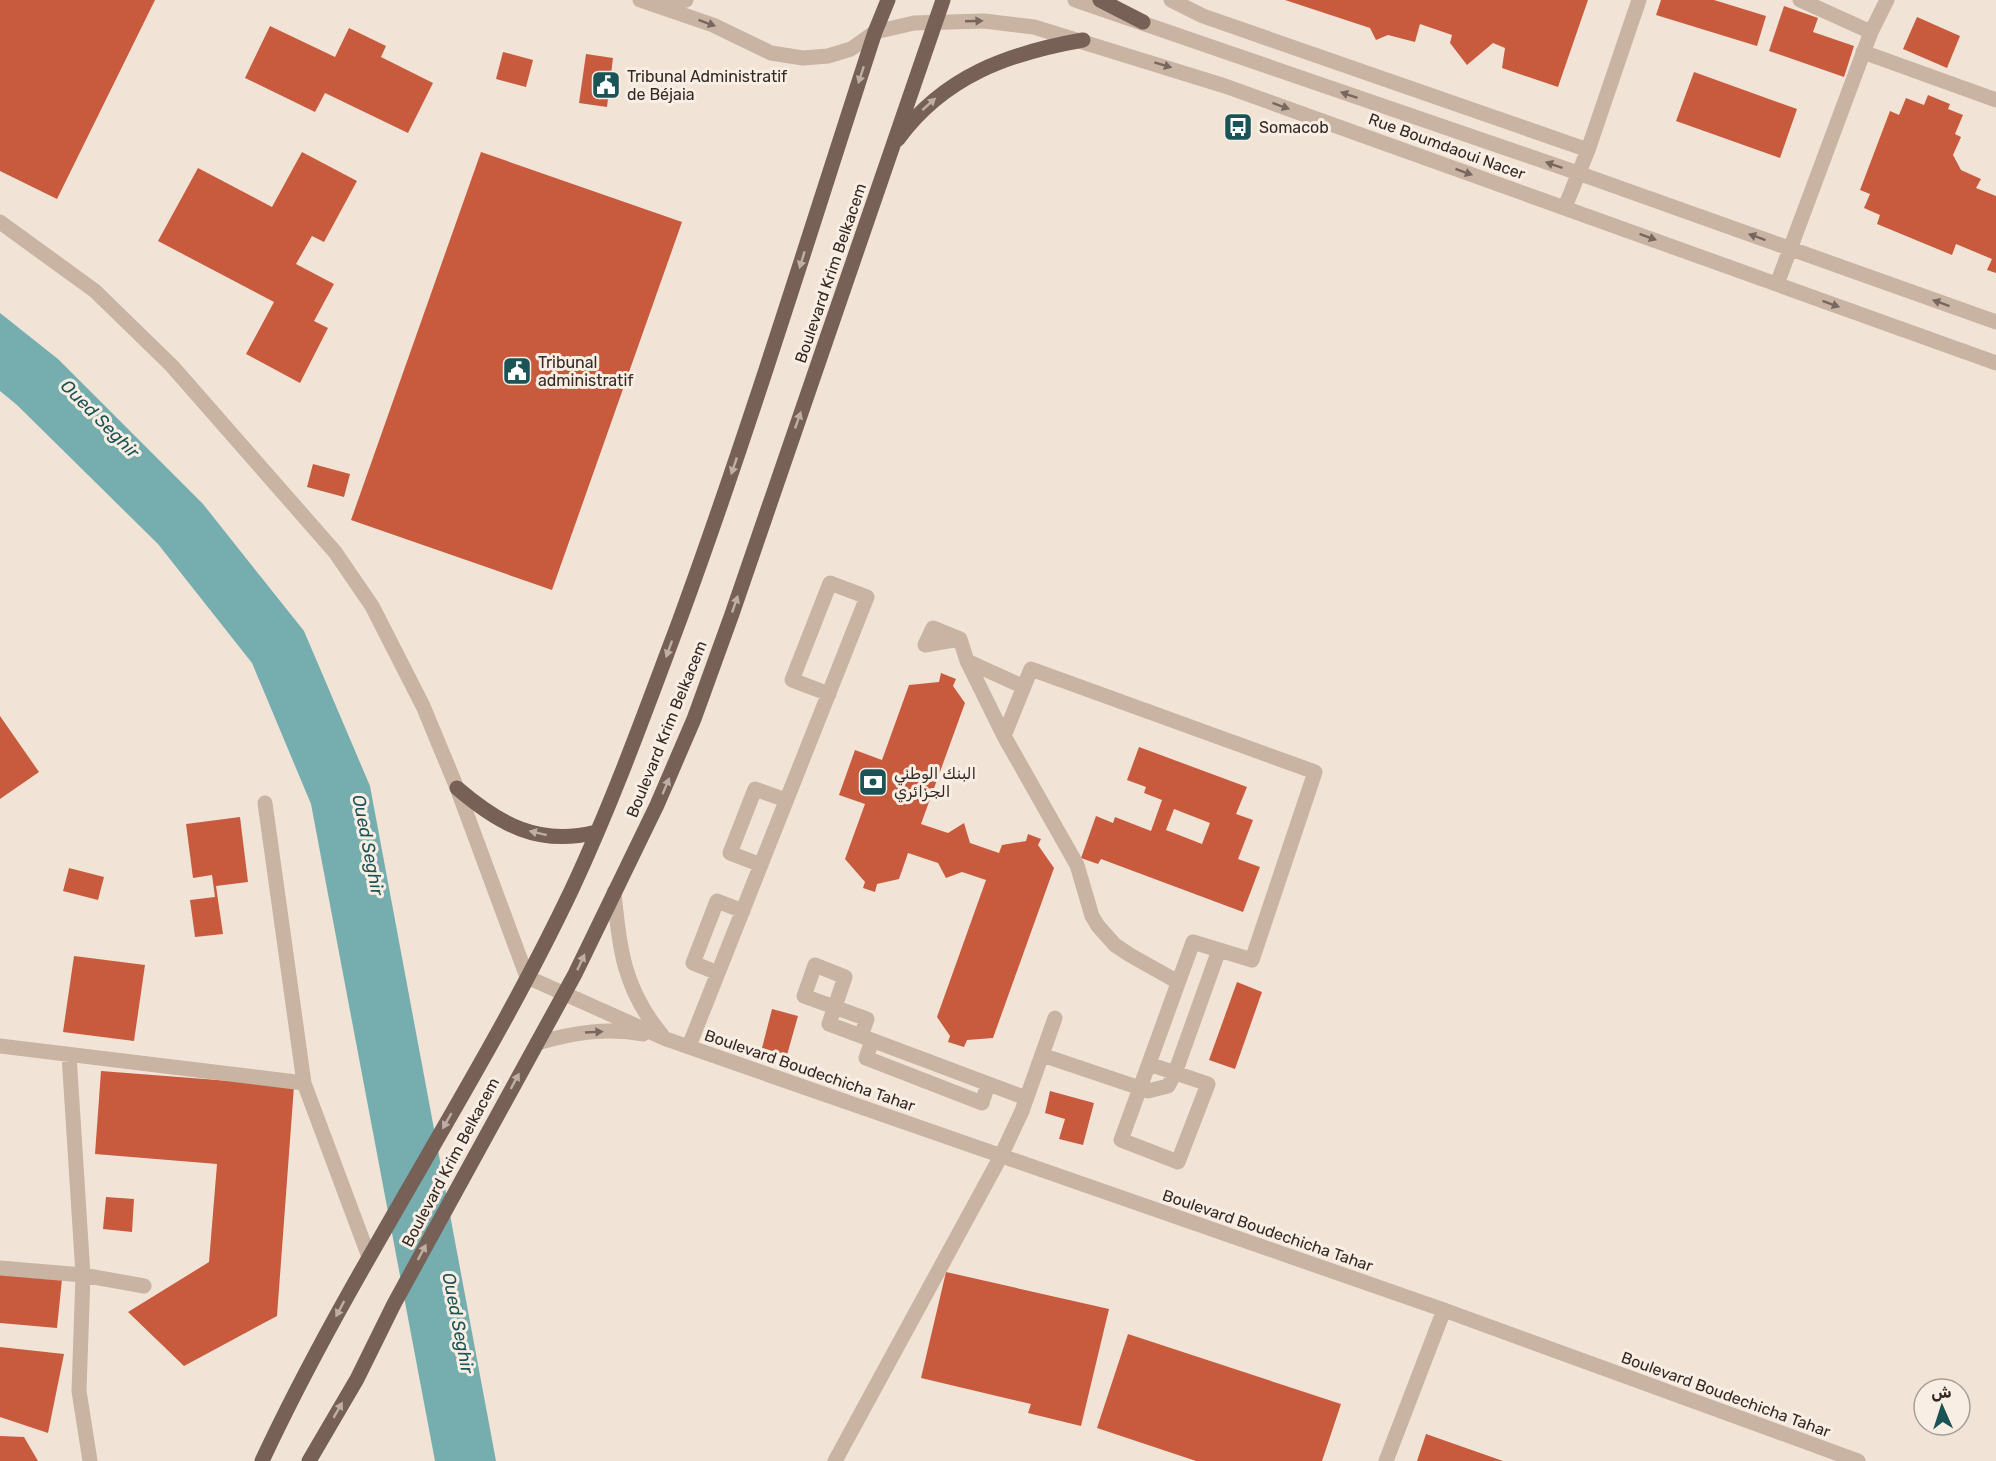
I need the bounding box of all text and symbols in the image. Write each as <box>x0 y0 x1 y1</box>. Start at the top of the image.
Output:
one-way arrow <box>965 16 984 26</box>
one-way arrow <box>698 19 716 29</box>
one-way arrow <box>1154 61 1172 70</box>
one-way arrow <box>856 66 865 84</box>
place label: Tribunal Administratif de Béjaia <box>627 67 788 104</box>
public building icon: Tribunal Administratif de Béjaia <box>590 69 622 101</box>
one-way arrow <box>1340 90 1358 100</box>
one-way arrow <box>921 98 936 111</box>
one-way arrow <box>1272 102 1290 112</box>
street label: Rue Boumdaoui Nacer <box>1366 109 1528 184</box>
bus stop icon: Somacob <box>1222 111 1254 143</box>
place label: Somacob <box>1259 118 1329 137</box>
one-way arrow <box>1545 160 1563 169</box>
one-way arrow <box>1455 167 1473 177</box>
street label: Boulevard Krim Belkacem <box>791 181 870 366</box>
one-way arrow <box>1748 232 1766 242</box>
one-way arrow <box>1639 233 1657 243</box>
one-way arrow <box>797 251 806 269</box>
one-way arrow <box>1932 297 1950 307</box>
one-way arrow <box>1822 299 1840 309</box>
place label: Tribunal administratif <box>538 353 634 390</box>
public building icon: Tribunal administratif <box>501 355 533 387</box>
water label: Oued Seghir <box>56 375 145 464</box>
one-way arrow <box>794 411 804 429</box>
one-way arrow <box>729 457 739 475</box>
one-way arrow <box>731 595 740 613</box>
street label: Boulevard Krim Belkacem <box>622 638 711 820</box>
one-way arrow <box>663 640 673 658</box>
place label: البنك الوطني الجزائري <box>894 764 976 803</box>
bank icon: البنك الوطني الجزائري <box>857 766 889 798</box>
one-way arrow <box>661 777 671 795</box>
water label: Oued Seghir <box>347 793 389 898</box>
one-way arrow <box>529 828 548 838</box>
one-way arrow <box>577 953 586 970</box>
street label: Boulevard Boudechicha Tahar <box>702 1025 918 1116</box>
one-way arrow <box>585 1027 604 1036</box>
one-way arrow <box>510 1072 520 1089</box>
street label: Boulevard Krim Belkacem <box>398 1074 503 1250</box>
one-way arrow <box>442 1113 452 1130</box>
street label: Boulevard Boudechicha Tahar <box>1160 1185 1376 1276</box>
one-way arrow <box>417 1243 427 1260</box>
water label: Oued Seghir <box>437 1271 479 1376</box>
one-way arrow <box>336 1300 345 1317</box>
street label: Boulevard Boudechicha Tahar <box>1619 1348 1833 1441</box>
north arrow <box>1912 1377 1972 1437</box>
text: ش <box>1931 1383 1952 1403</box>
one-way arrow <box>333 1402 343 1419</box>

